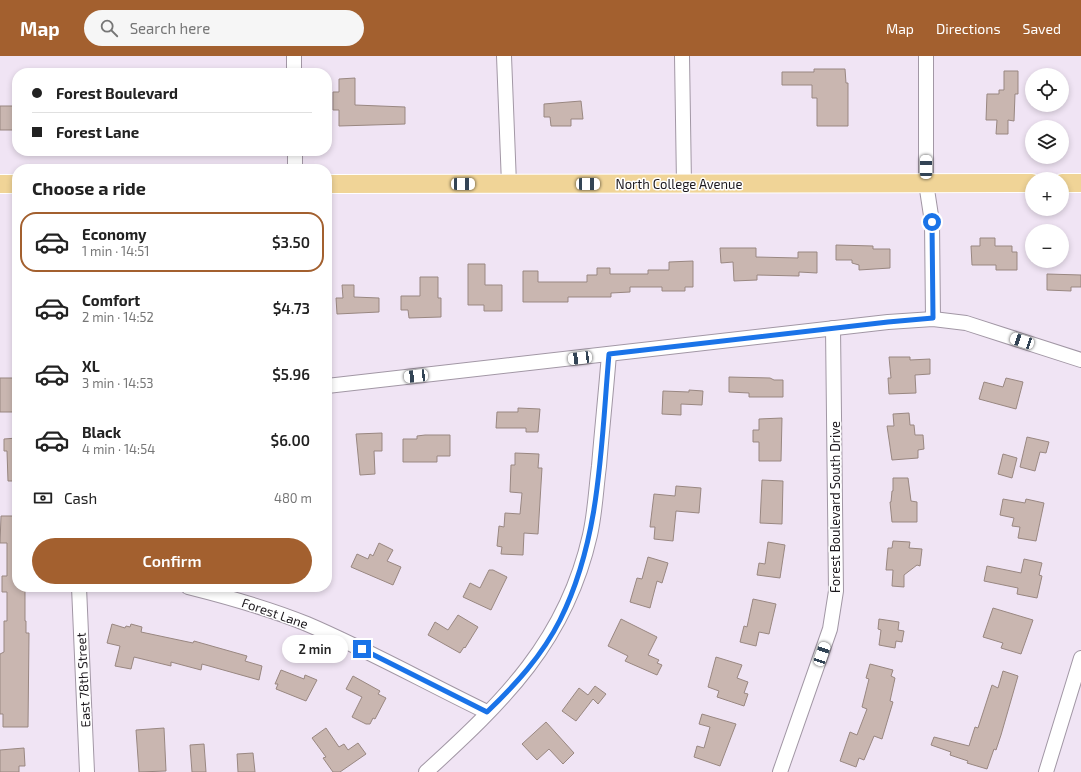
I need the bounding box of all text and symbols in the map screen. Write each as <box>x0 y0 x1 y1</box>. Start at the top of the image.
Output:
search box <box>84 10 364 46</box>
text: Map <box>20 17 60 40</box>
icon: search <box>98 17 120 39</box>
text: Search here <box>130 19 210 37</box>
text: Map <box>886 20 914 37</box>
text: Directions <box>936 20 1001 37</box>
text: Saved <box>1023 20 1061 37</box>
map controls <box>1025 68 1069 268</box>
button: locate <box>1025 68 1069 112</box>
text: Forest Boulevard <box>56 84 178 102</box>
button: layers <box>1025 120 1069 164</box>
text: Forest Lane <box>56 123 139 141</box>
car <box>920 155 932 179</box>
button: + <box>1025 172 1069 216</box>
street label: North College Avenue <box>616 176 743 192</box>
text: Choose a ride <box>32 177 146 199</box>
car <box>451 178 475 190</box>
car <box>576 178 600 190</box>
route start <box>923 213 941 231</box>
icon: car <box>34 224 70 260</box>
button: − <box>1025 224 1069 268</box>
text: Economy <box>82 225 147 243</box>
text: $3.50 <box>272 233 310 251</box>
text: 1 min · 14:51 <box>82 243 149 259</box>
icon: car <box>34 290 70 326</box>
text: Comfort <box>82 291 140 309</box>
text: $4.73 <box>273 299 310 317</box>
text: 2 min · 14:52 <box>82 309 154 325</box>
car <box>1009 332 1035 350</box>
car <box>567 351 593 365</box>
icon: car <box>34 356 70 392</box>
text: XL <box>82 357 100 375</box>
text: $5.96 <box>272 365 310 383</box>
car <box>403 369 429 383</box>
text: 3 min · 14:53 <box>82 375 154 391</box>
street label: Forest Boulevard South Drive <box>827 421 843 593</box>
icon: car <box>34 422 70 458</box>
text: Black <box>82 423 121 441</box>
text: $6.00 <box>271 431 310 449</box>
text: 4 min · 14:54 <box>82 441 155 457</box>
icon: cash <box>32 487 54 509</box>
text: Cash <box>64 489 97 507</box>
text: 480 m <box>274 490 312 506</box>
button: Confirm <box>32 538 312 584</box>
street label: Forest Lane <box>240 594 310 632</box>
street label: East 78th Street <box>73 632 93 728</box>
callout: 2 min <box>282 635 348 663</box>
route end <box>353 640 371 658</box>
text: 2 min <box>299 641 331 657</box>
car <box>812 641 832 667</box>

